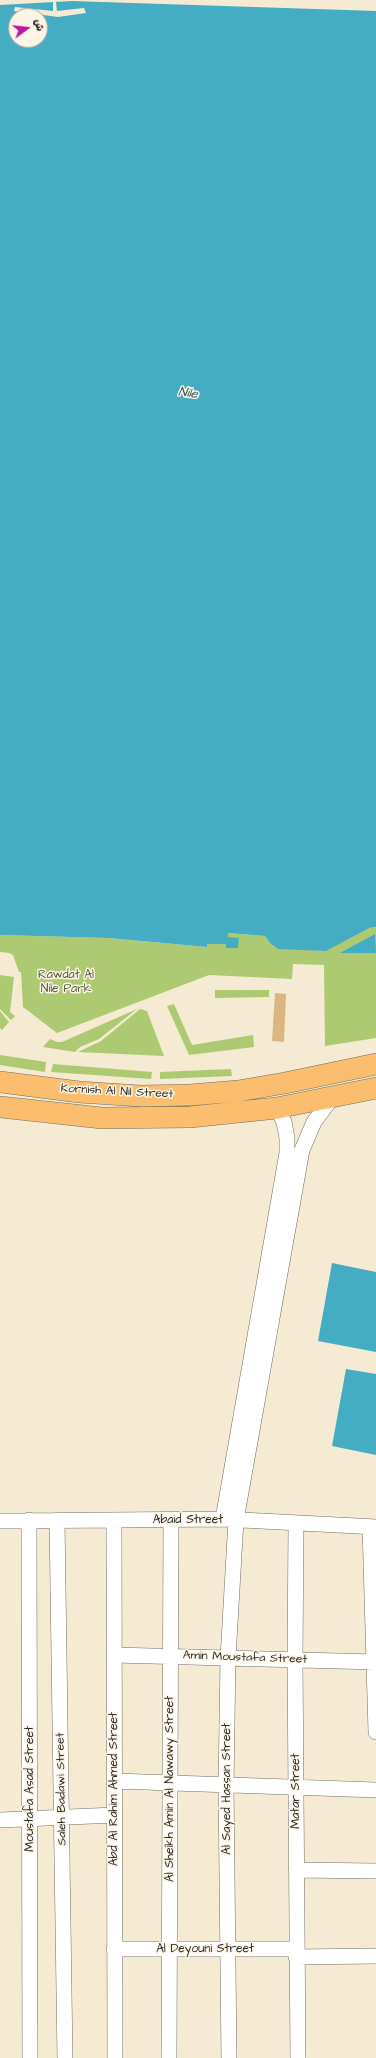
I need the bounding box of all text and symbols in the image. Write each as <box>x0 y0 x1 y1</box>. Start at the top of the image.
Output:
north arrow <box>8 8 48 48</box>
text: ش <box>30 17 48 33</box>
water label: Nile <box>177 385 199 403</box>
park label: Rawdat Al Nile Park <box>38 968 94 996</box>
street label: Kornish Al Nil Street <box>60 1082 174 1102</box>
street label: Abaid Street <box>153 1513 223 1527</box>
street label: Amin Moustafa Street <box>183 1649 307 1667</box>
street label: Al Sheikh Amin Al Nawawy Street <box>163 1696 177 1882</box>
street label: Abd Al Rahim Ahmed Street <box>107 1712 121 1866</box>
street label: Al Sayed Hassan Street <box>220 1723 234 1855</box>
street label: Moustafa Asad Street <box>23 1726 37 1852</box>
street label: Saleh Badawi Street <box>54 1732 70 1846</box>
street label: Matar Street <box>289 1753 303 1829</box>
street label: Al Deyouni Street <box>156 1942 254 1956</box>

